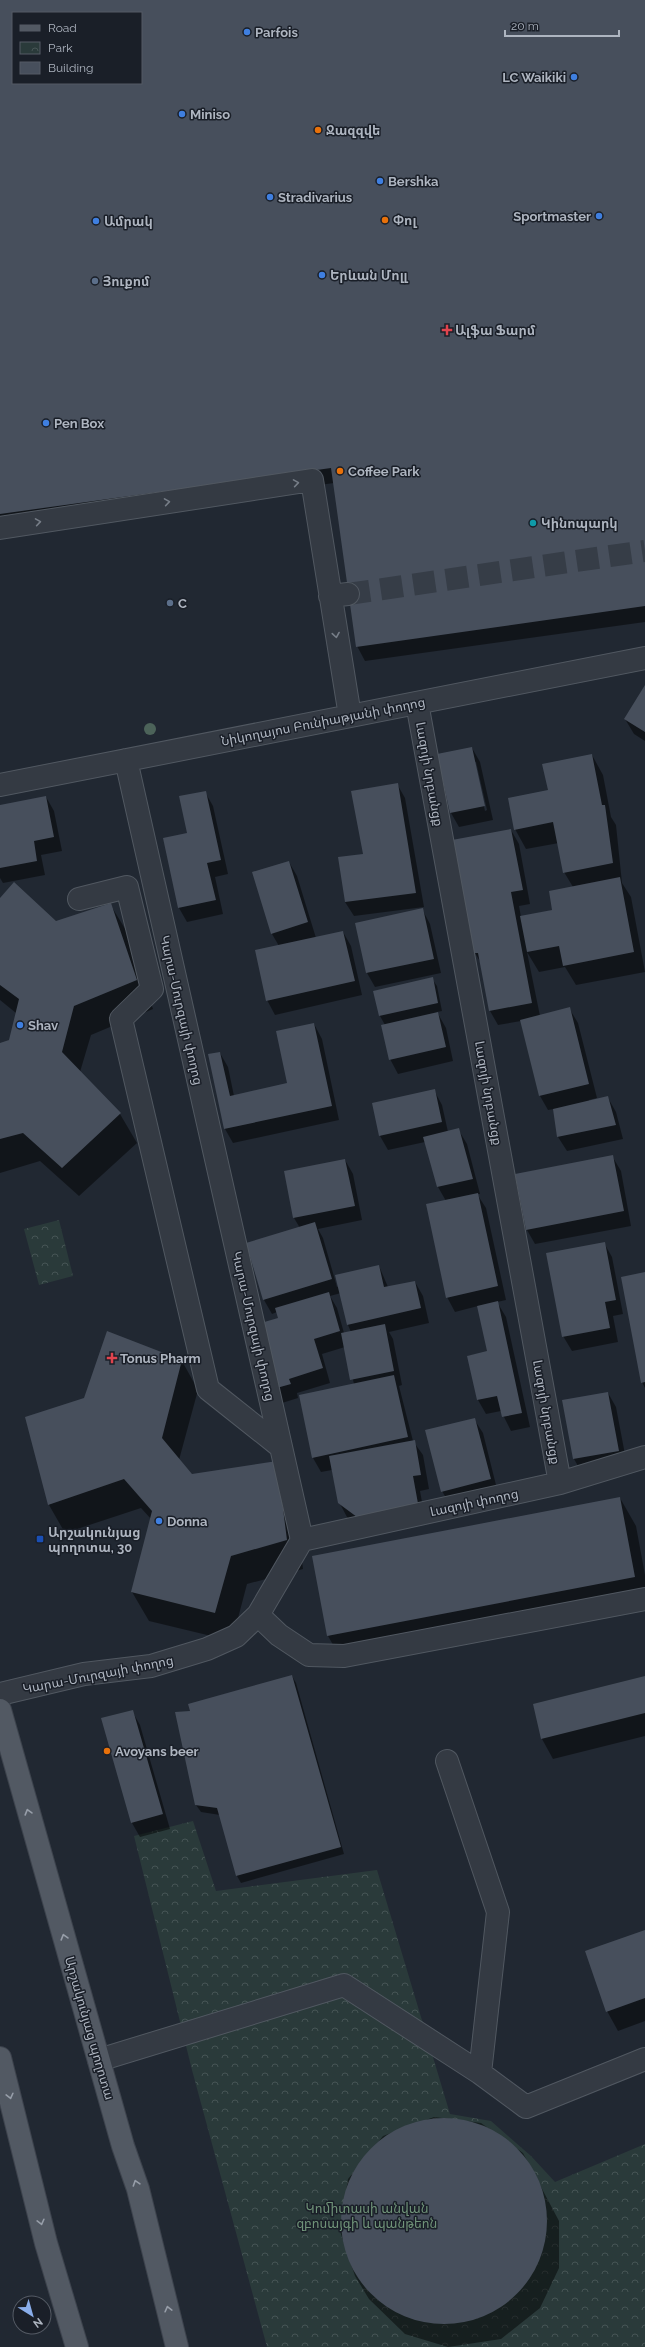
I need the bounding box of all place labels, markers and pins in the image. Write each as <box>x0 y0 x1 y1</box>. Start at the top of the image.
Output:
place label: Parfois <box>255 25 298 40</box>
marker: Parfois <box>242 27 252 37</box>
place label: LC Waikiki <box>502 70 566 85</box>
marker: LC Waikiki <box>569 72 579 82</box>
place label: Miniso <box>190 107 230 122</box>
marker: Miniso <box>177 109 187 119</box>
place label: Ջազզվե <box>326 123 380 138</box>
marker: Ջազզվե <box>313 125 323 135</box>
place label: Bershka <box>388 174 439 189</box>
marker: Bershka <box>375 176 385 186</box>
place label: Stradivarius <box>278 190 353 205</box>
marker: Stradivarius <box>265 192 275 202</box>
place label: Sportmaster <box>513 209 591 224</box>
marker: Sportmaster <box>594 211 604 221</box>
place label: Փոլ <box>393 213 417 228</box>
place label: Ամրակ <box>104 214 153 229</box>
marker: Փոլ <box>380 215 390 225</box>
marker: Ամրակ <box>91 216 101 226</box>
place label: Երևան Մոլլ <box>330 268 409 283</box>
marker: Երևան Մոլլ <box>317 270 327 280</box>
place label: Յուքոմ <box>103 274 150 289</box>
marker: Յուքոմ <box>90 276 100 286</box>
place label: Ալֆա Ֆարմ <box>455 323 536 338</box>
marker: Ալֆա Ֆարմ <box>442 325 452 335</box>
place label: Pen Box <box>54 416 104 431</box>
marker: Pen Box <box>41 418 51 428</box>
place label: Coffee Park <box>348 464 420 479</box>
marker: Coffee Park <box>335 466 345 476</box>
place label: Կինոպարկ <box>541 516 618 531</box>
marker: Կինոպարկ <box>528 518 538 528</box>
place label: C <box>178 596 187 611</box>
marker: C <box>165 598 175 608</box>
place label: Shav <box>28 1018 59 1033</box>
marker: Shav <box>15 1020 25 1030</box>
place label: Tonus Pharm <box>120 1351 201 1366</box>
marker: Tonus Pharm <box>107 1353 117 1363</box>
place label: Donna <box>167 1514 208 1529</box>
marker: Donna <box>154 1516 164 1526</box>
place label: Արշակունյաց պողոտա, 30 <box>48 1525 141 1555</box>
marker: Արշակունյաց պողոտա, 30 <box>35 1534 45 1544</box>
place label: Avoyans beer <box>115 1744 199 1759</box>
marker: Avoyans beer <box>102 1746 112 1756</box>

